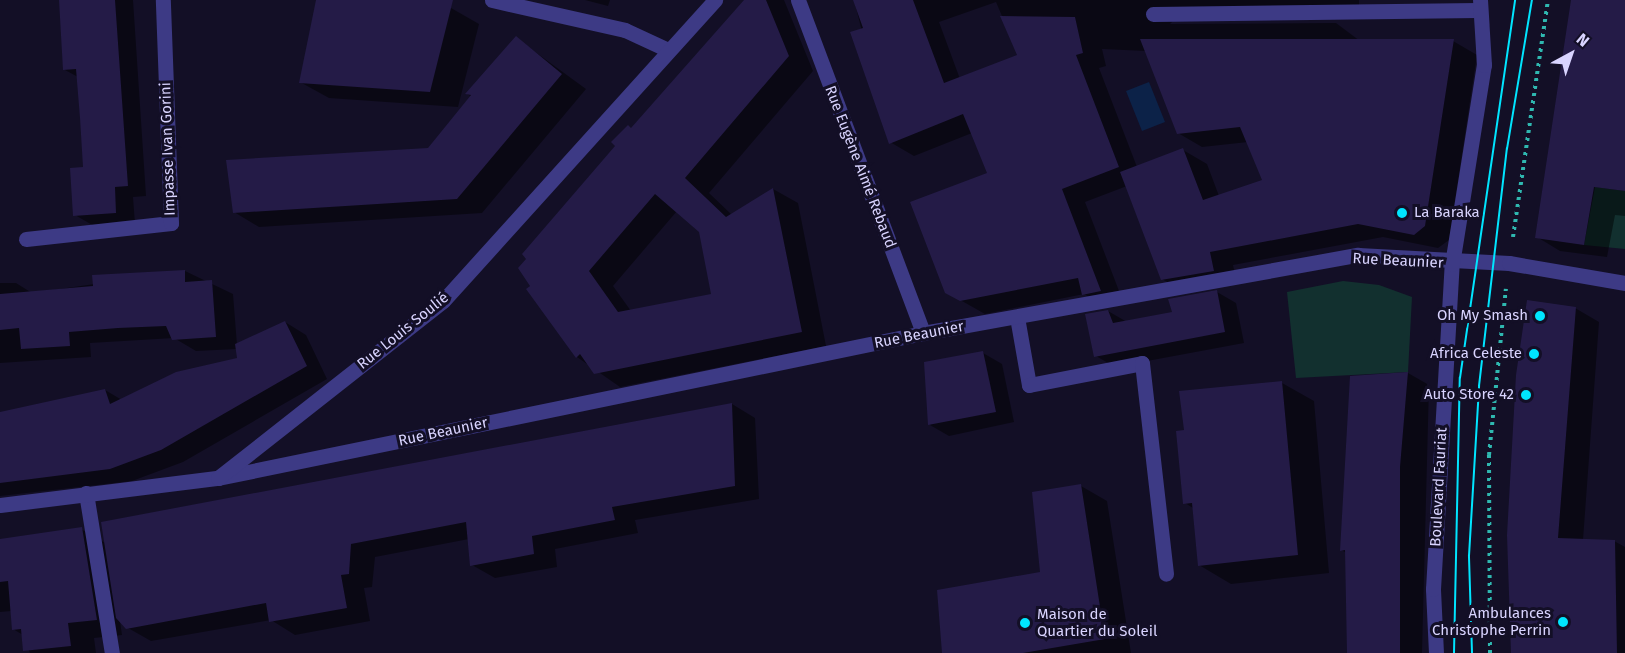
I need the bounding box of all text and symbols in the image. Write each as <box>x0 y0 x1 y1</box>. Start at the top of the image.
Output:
north arrow <box>1541 24 1601 84</box>
text: N <box>1573 29 1593 51</box>
street label: Impasse Ivan Gorini <box>157 82 179 216</box>
street label: Rue Eugène Aimé Rebaud <box>821 83 899 251</box>
place label: La Baraka <box>1414 204 1480 222</box>
marker: La Baraka <box>1395 206 1409 220</box>
street label: Rue Beaunier <box>1352 250 1444 272</box>
street label: Rue Louis Soulié <box>354 289 452 373</box>
place label: Oh My Smash <box>1437 307 1528 325</box>
marker: Oh My Smash <box>1533 309 1547 323</box>
street label: Rue Beaunier <box>873 317 965 353</box>
place label: Africa Celeste <box>1430 345 1522 363</box>
marker: Africa Celeste <box>1527 347 1541 361</box>
place label: Auto Store 42 <box>1424 386 1514 404</box>
marker: Auto Store 42 <box>1519 388 1533 402</box>
street label: Rue Beaunier <box>397 414 489 450</box>
street label: Boulevard Fauriat <box>1427 427 1451 547</box>
place label: Ambulances Christophe Perrin <box>1432 604 1551 639</box>
place label: Maison de Quartier du Soleil <box>1037 605 1157 640</box>
marker: Ambulances Christophe Perrin <box>1556 615 1570 629</box>
marker: Maison de Quartier du Soleil <box>1018 616 1032 630</box>

